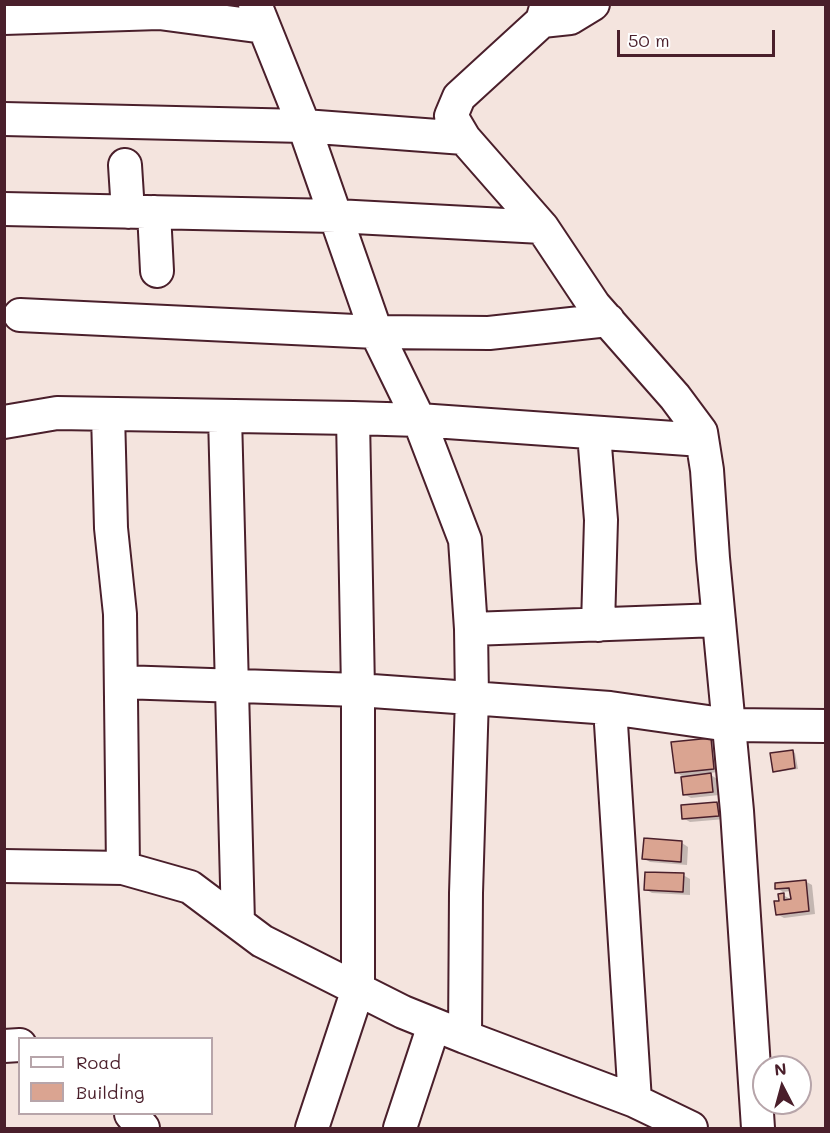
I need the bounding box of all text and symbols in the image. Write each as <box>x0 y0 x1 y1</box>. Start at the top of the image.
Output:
scale bar <box>620 18 778 56</box>
text: 50 m <box>628 28 670 52</box>
legend <box>18 1037 213 1115</box>
text: Road <box>76 1050 121 1074</box>
north arrow <box>752 1055 812 1115</box>
text: N <box>773 1058 787 1080</box>
text: Building <box>76 1080 144 1104</box>

